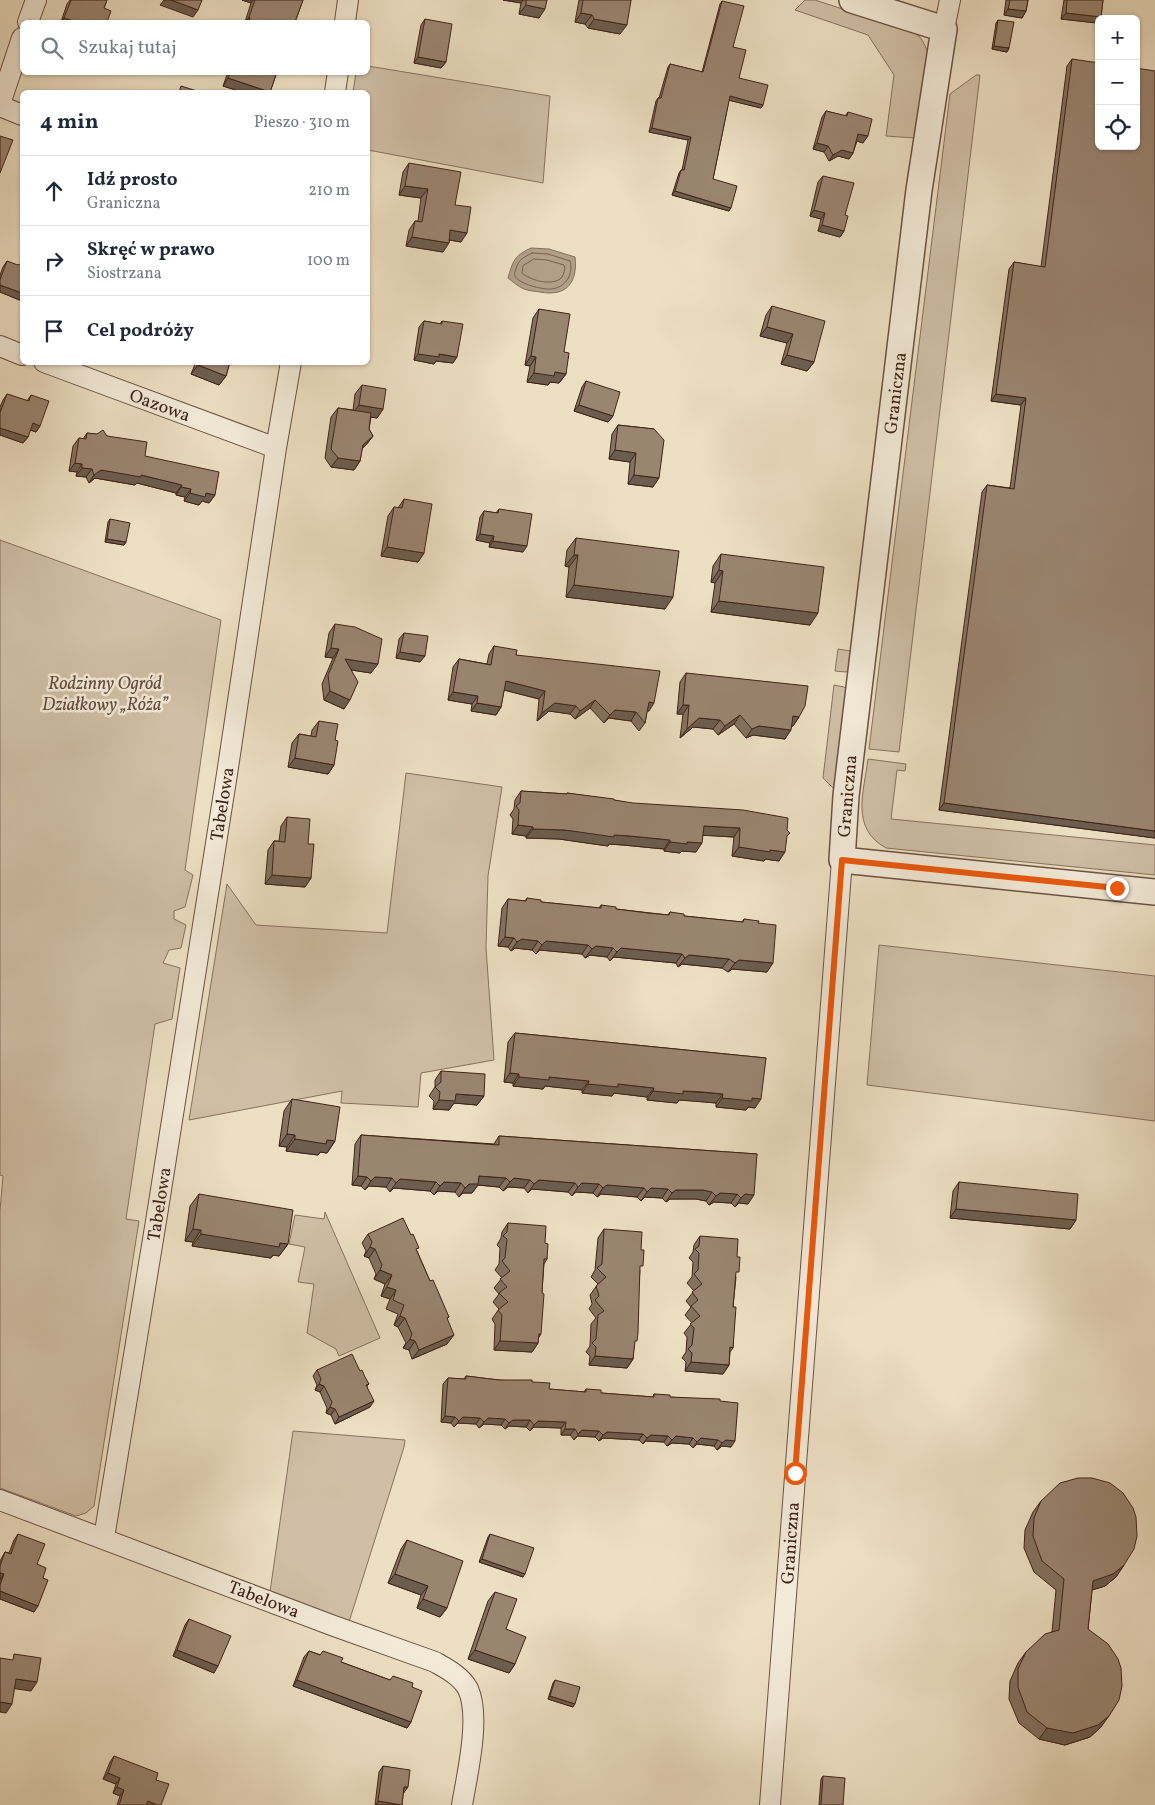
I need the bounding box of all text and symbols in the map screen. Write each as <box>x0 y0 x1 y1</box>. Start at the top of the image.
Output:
map controls <box>1095 15 1140 150</box>
button: + <box>1095 15 1140 60</box>
search box <box>20 20 370 75</box>
icon: search <box>38 34 66 62</box>
text: Szukaj tutaj <box>78 35 177 61</box>
button: − <box>1095 60 1140 105</box>
button: locate <box>1095 105 1140 150</box>
text: 4 min <box>40 108 99 137</box>
text: Pieszo · 310 m <box>254 112 350 134</box>
text: Idź prosto <box>87 167 178 193</box>
icon: ahead <box>40 177 68 205</box>
text: 210 m <box>308 180 350 202</box>
text: Graniczna <box>87 193 160 215</box>
text: Skręć w prawo <box>87 237 215 263</box>
icon: right <box>40 247 68 275</box>
text: 100 m <box>307 250 350 272</box>
text: Siostrzana <box>87 263 162 285</box>
icon: arrive <box>40 317 68 345</box>
text: Cel podróży <box>87 318 194 344</box>
street label: Graniczna <box>879 351 914 436</box>
street label: Oazowa <box>125 384 194 429</box>
park label: Rodzinny Ogród Działkowy „Róża” <box>42 672 169 718</box>
street label: Graniczna <box>832 754 865 838</box>
street label: Tabelowa <box>205 765 242 843</box>
route end <box>1106 877 1129 900</box>
street label: Tabelowa <box>142 1165 179 1243</box>
route start <box>784 1462 807 1485</box>
street label: Graniczna <box>776 1501 807 1585</box>
street label: Tabelowa <box>224 1575 303 1625</box>

